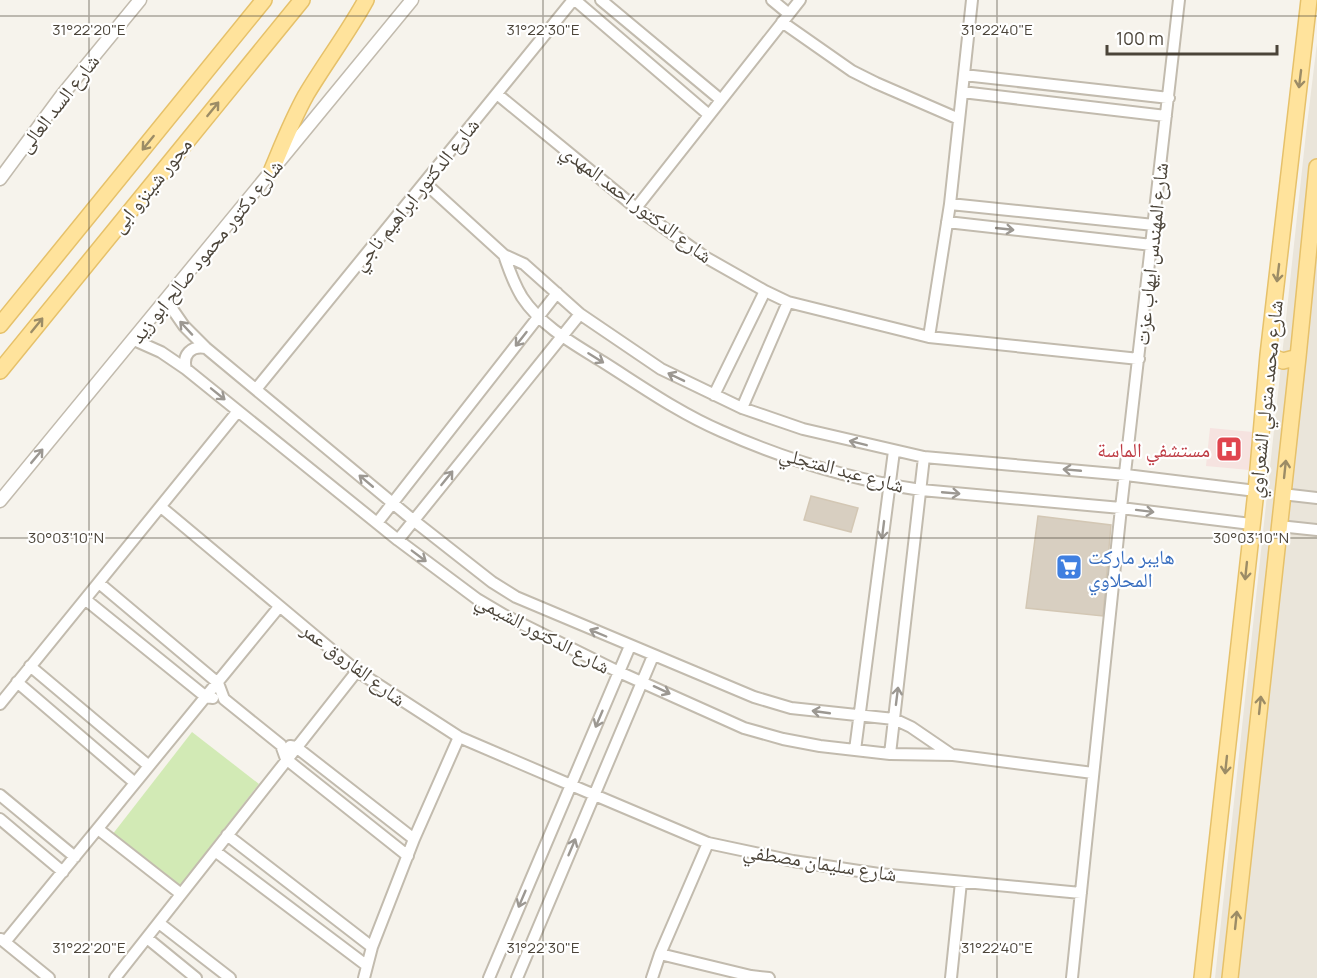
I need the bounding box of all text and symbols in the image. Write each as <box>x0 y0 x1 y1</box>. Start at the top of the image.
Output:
scale bar <box>1107 18 1276 56</box>
text: 31°22'20"E <box>52 19 126 40</box>
text: 31°22'30"E <box>506 19 580 40</box>
text: 31°22'40"E <box>961 19 1033 40</box>
text: 100 m <box>1116 26 1164 50</box>
street label: شارع السد العالى <box>11 48 105 158</box>
one-way arrow <box>1294 69 1305 88</box>
one-way arrow <box>207 101 220 117</box>
street label: شارع الدكتور ابراهيم ناجي <box>345 112 487 278</box>
street label: محور شينزو ابى <box>104 132 198 238</box>
one-way arrow <box>142 135 155 151</box>
street label: شارع الدكتور احمد المهدي <box>554 137 718 271</box>
street label: شارع دكتور محمود صالح ابو زيد <box>123 153 289 349</box>
street label: شارع المهندس ايهاب عزت <box>1128 161 1174 347</box>
one-way arrow <box>995 223 1015 234</box>
one-way arrow <box>1272 262 1283 282</box>
street label: شارع محمد متولي الشعراوي <box>1241 299 1292 500</box>
one-way arrow <box>30 318 43 334</box>
one-way arrow <box>179 320 193 335</box>
one-way arrow <box>515 331 528 347</box>
one-way arrow <box>588 352 605 365</box>
one-way arrow <box>667 370 685 382</box>
one-way arrow <box>209 388 225 401</box>
hospital icon: مستشفي الماسة <box>1214 434 1244 464</box>
one-way arrow <box>849 436 868 448</box>
place label: مستشفي الماسة <box>1097 436 1210 466</box>
street label: شارع عبد المتجلي <box>776 439 907 502</box>
one-way arrow <box>31 448 44 464</box>
one-way arrow <box>1280 460 1291 480</box>
one-way arrow <box>1063 464 1083 475</box>
one-way arrow <box>441 470 454 486</box>
one-way arrow <box>358 475 374 488</box>
one-way arrow <box>941 488 961 499</box>
one-way arrow <box>1135 506 1155 517</box>
one-way arrow <box>878 520 889 540</box>
text: 30°03'10"N <box>28 527 104 548</box>
text: 30°03'10"N <box>1213 527 1289 548</box>
place label: هايبر ماركت المحلاوي <box>1088 543 1175 596</box>
one-way arrow <box>410 549 426 562</box>
supermarket icon: هايبر ماركت المحلاوي <box>1054 552 1084 582</box>
one-way arrow <box>1240 561 1251 580</box>
street label: شارع الدكتور الشيمي <box>470 586 615 683</box>
street label: شارع الفاروق عمر <box>295 615 412 712</box>
one-way arrow <box>589 627 608 638</box>
one-way arrow <box>652 685 670 697</box>
one-way arrow <box>892 686 903 706</box>
one-way arrow <box>1255 696 1266 716</box>
one-way arrow <box>811 706 831 717</box>
one-way arrow <box>593 710 604 728</box>
one-way arrow <box>1220 754 1231 774</box>
street label: شارع سليمان مصطفي <box>741 837 899 891</box>
one-way arrow <box>567 838 578 856</box>
one-way arrow <box>516 889 527 907</box>
one-way arrow <box>1231 910 1242 930</box>
text: 31°22'20"E <box>52 937 126 958</box>
text: 31°22'30"E <box>506 937 580 958</box>
text: 31°22'40"E <box>961 937 1033 958</box>

